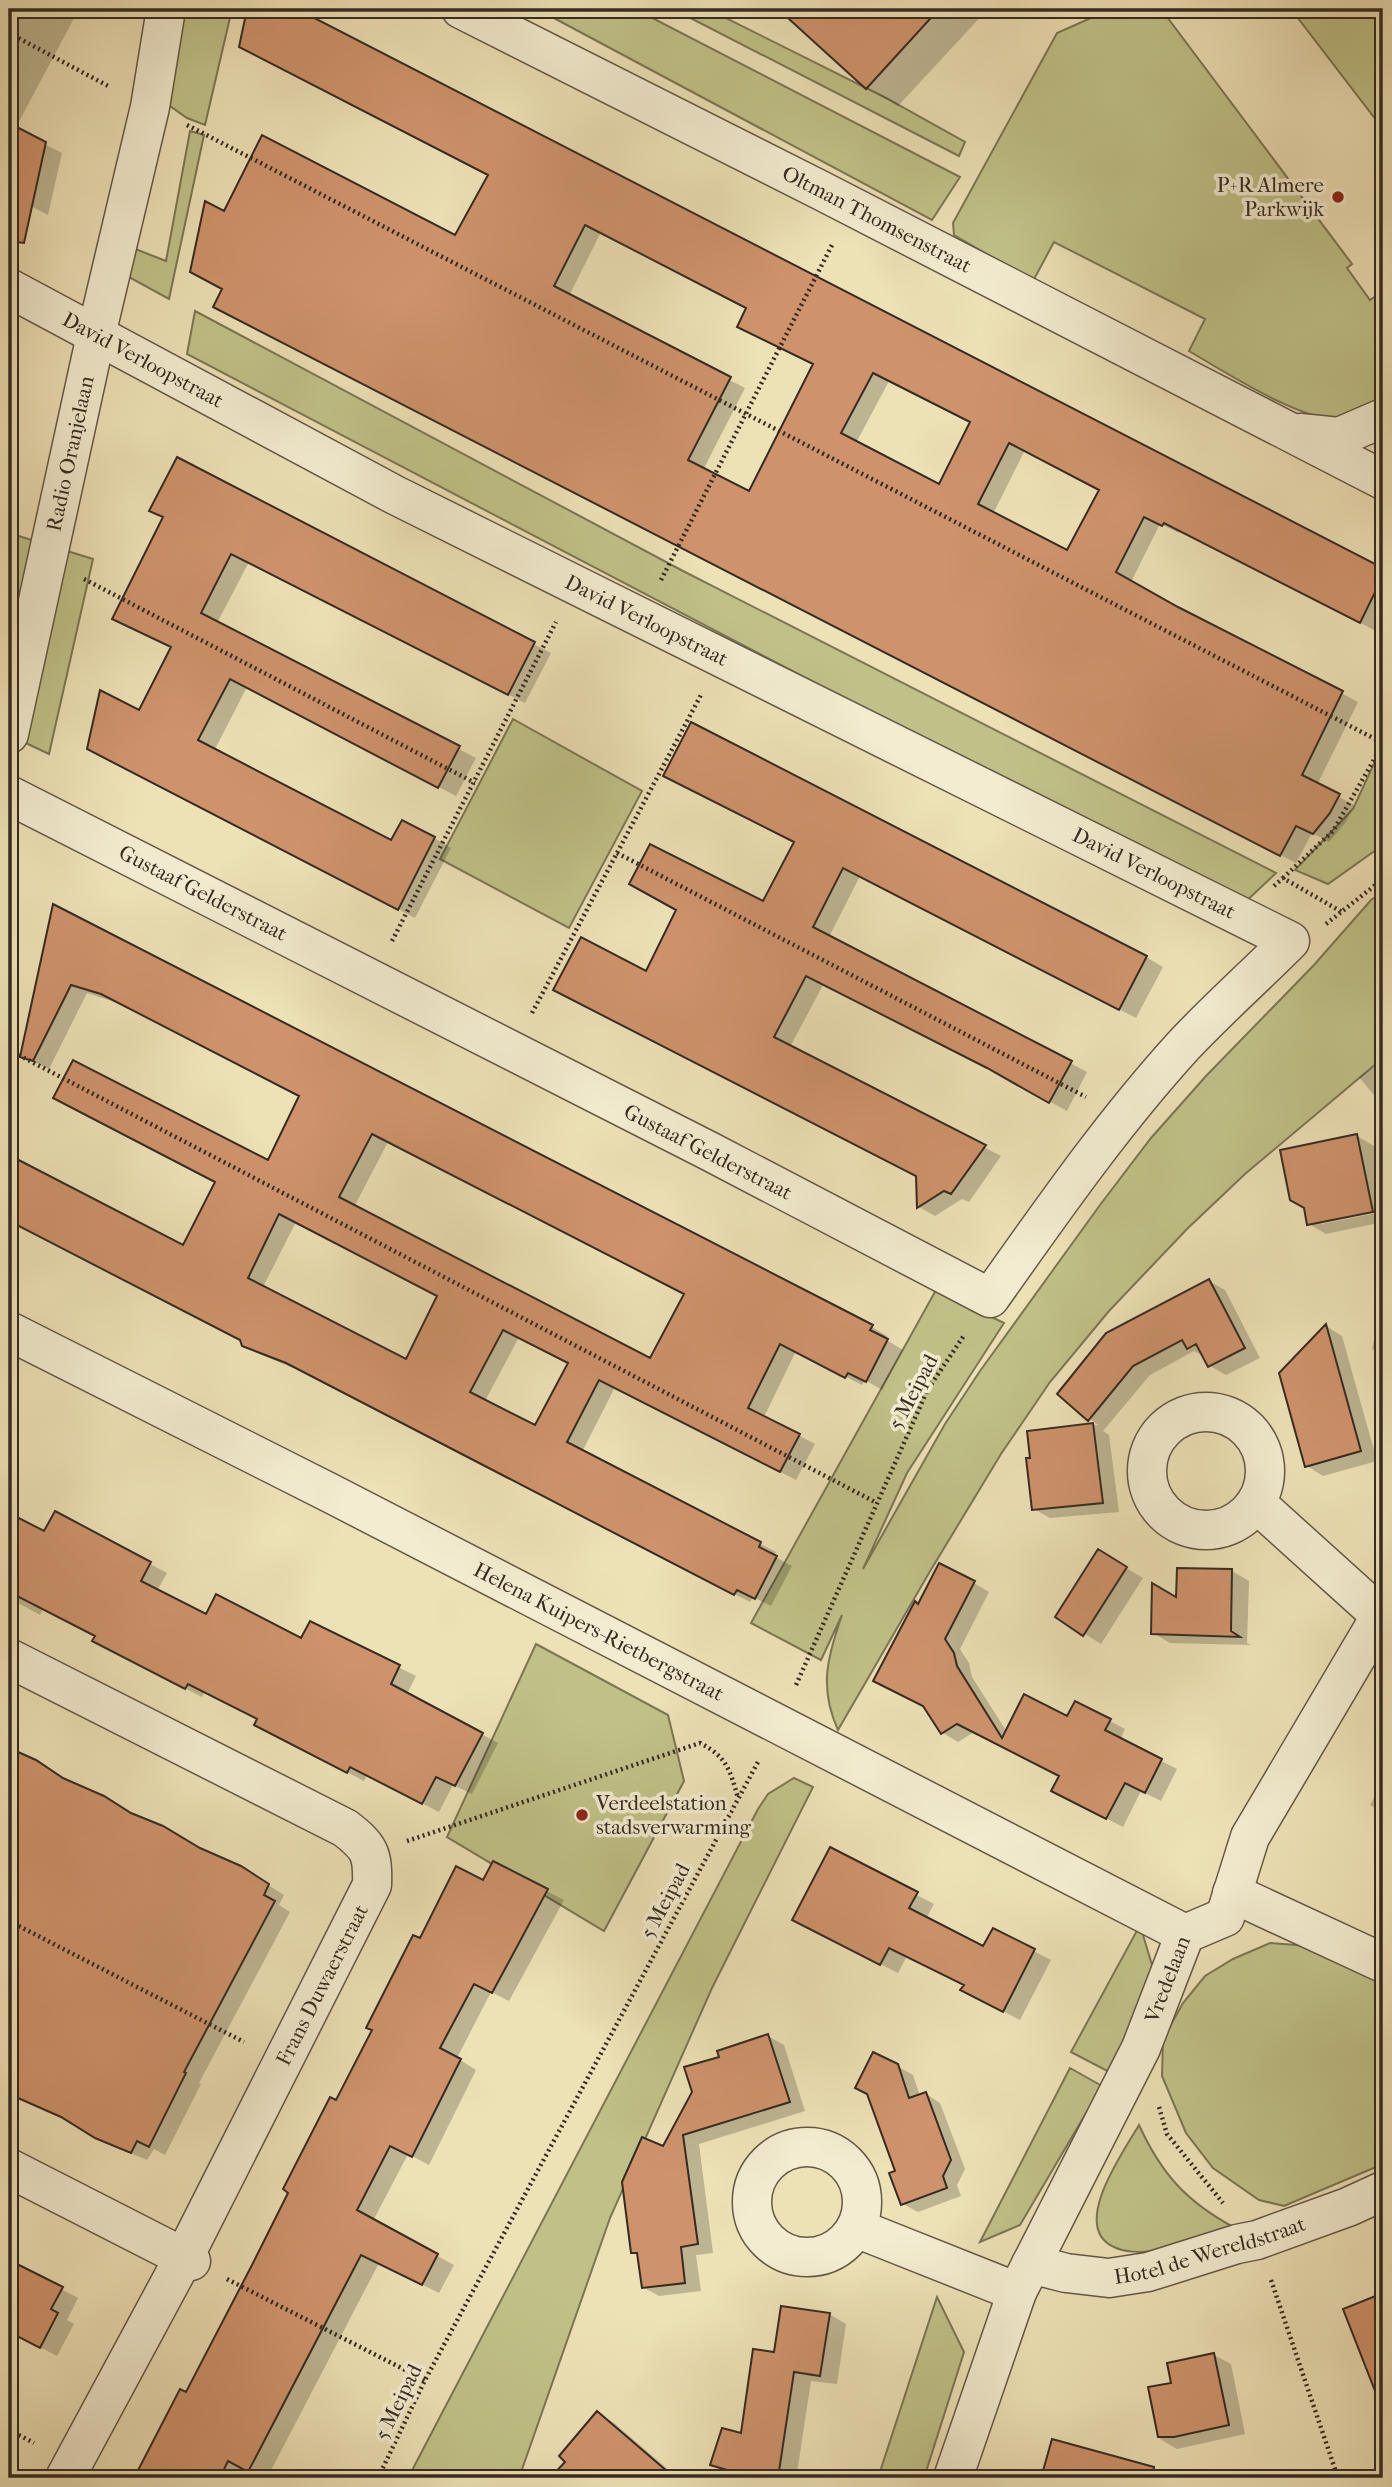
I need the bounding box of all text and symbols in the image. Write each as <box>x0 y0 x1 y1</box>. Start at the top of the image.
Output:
street label: Oltman Thomsenstraat <box>778 161 976 278</box>
place label: P+R Almere Parkwijk <box>1217 173 1324 221</box>
marker: P+R Almere Parkwijk <box>1330 189 1346 205</box>
street label: David Verloopstraat <box>58 307 228 413</box>
street label: Radio Oranjelaan <box>42 374 99 534</box>
street label: David Verloopstraat <box>561 570 732 671</box>
street label: David Verloopstraat <box>1068 823 1240 924</box>
street label: Gustaaf Gelderstraat <box>115 840 292 946</box>
street label: Gustaaf Gelderstraat <box>620 1099 797 1205</box>
street label: 5 Meipad <box>883 1350 943 1434</box>
street label: Helena Kuipers-Rietbergstraat <box>470 1557 728 1706</box>
place label: Verdeelstation stadsverwarming <box>595 1791 752 1839</box>
marker: Verdeelstation stadsverwarming <box>574 1807 590 1823</box>
street label: 5 Meipad <box>635 1859 695 1943</box>
street label: Frans Duwaerstraat <box>271 1900 373 2070</box>
street label: Vredelaan <box>1140 1933 1195 2027</box>
street label: Hotel de Wereldstraat <box>1112 2211 1309 2289</box>
street label: 5 Meipad <box>369 2360 427 2444</box>

